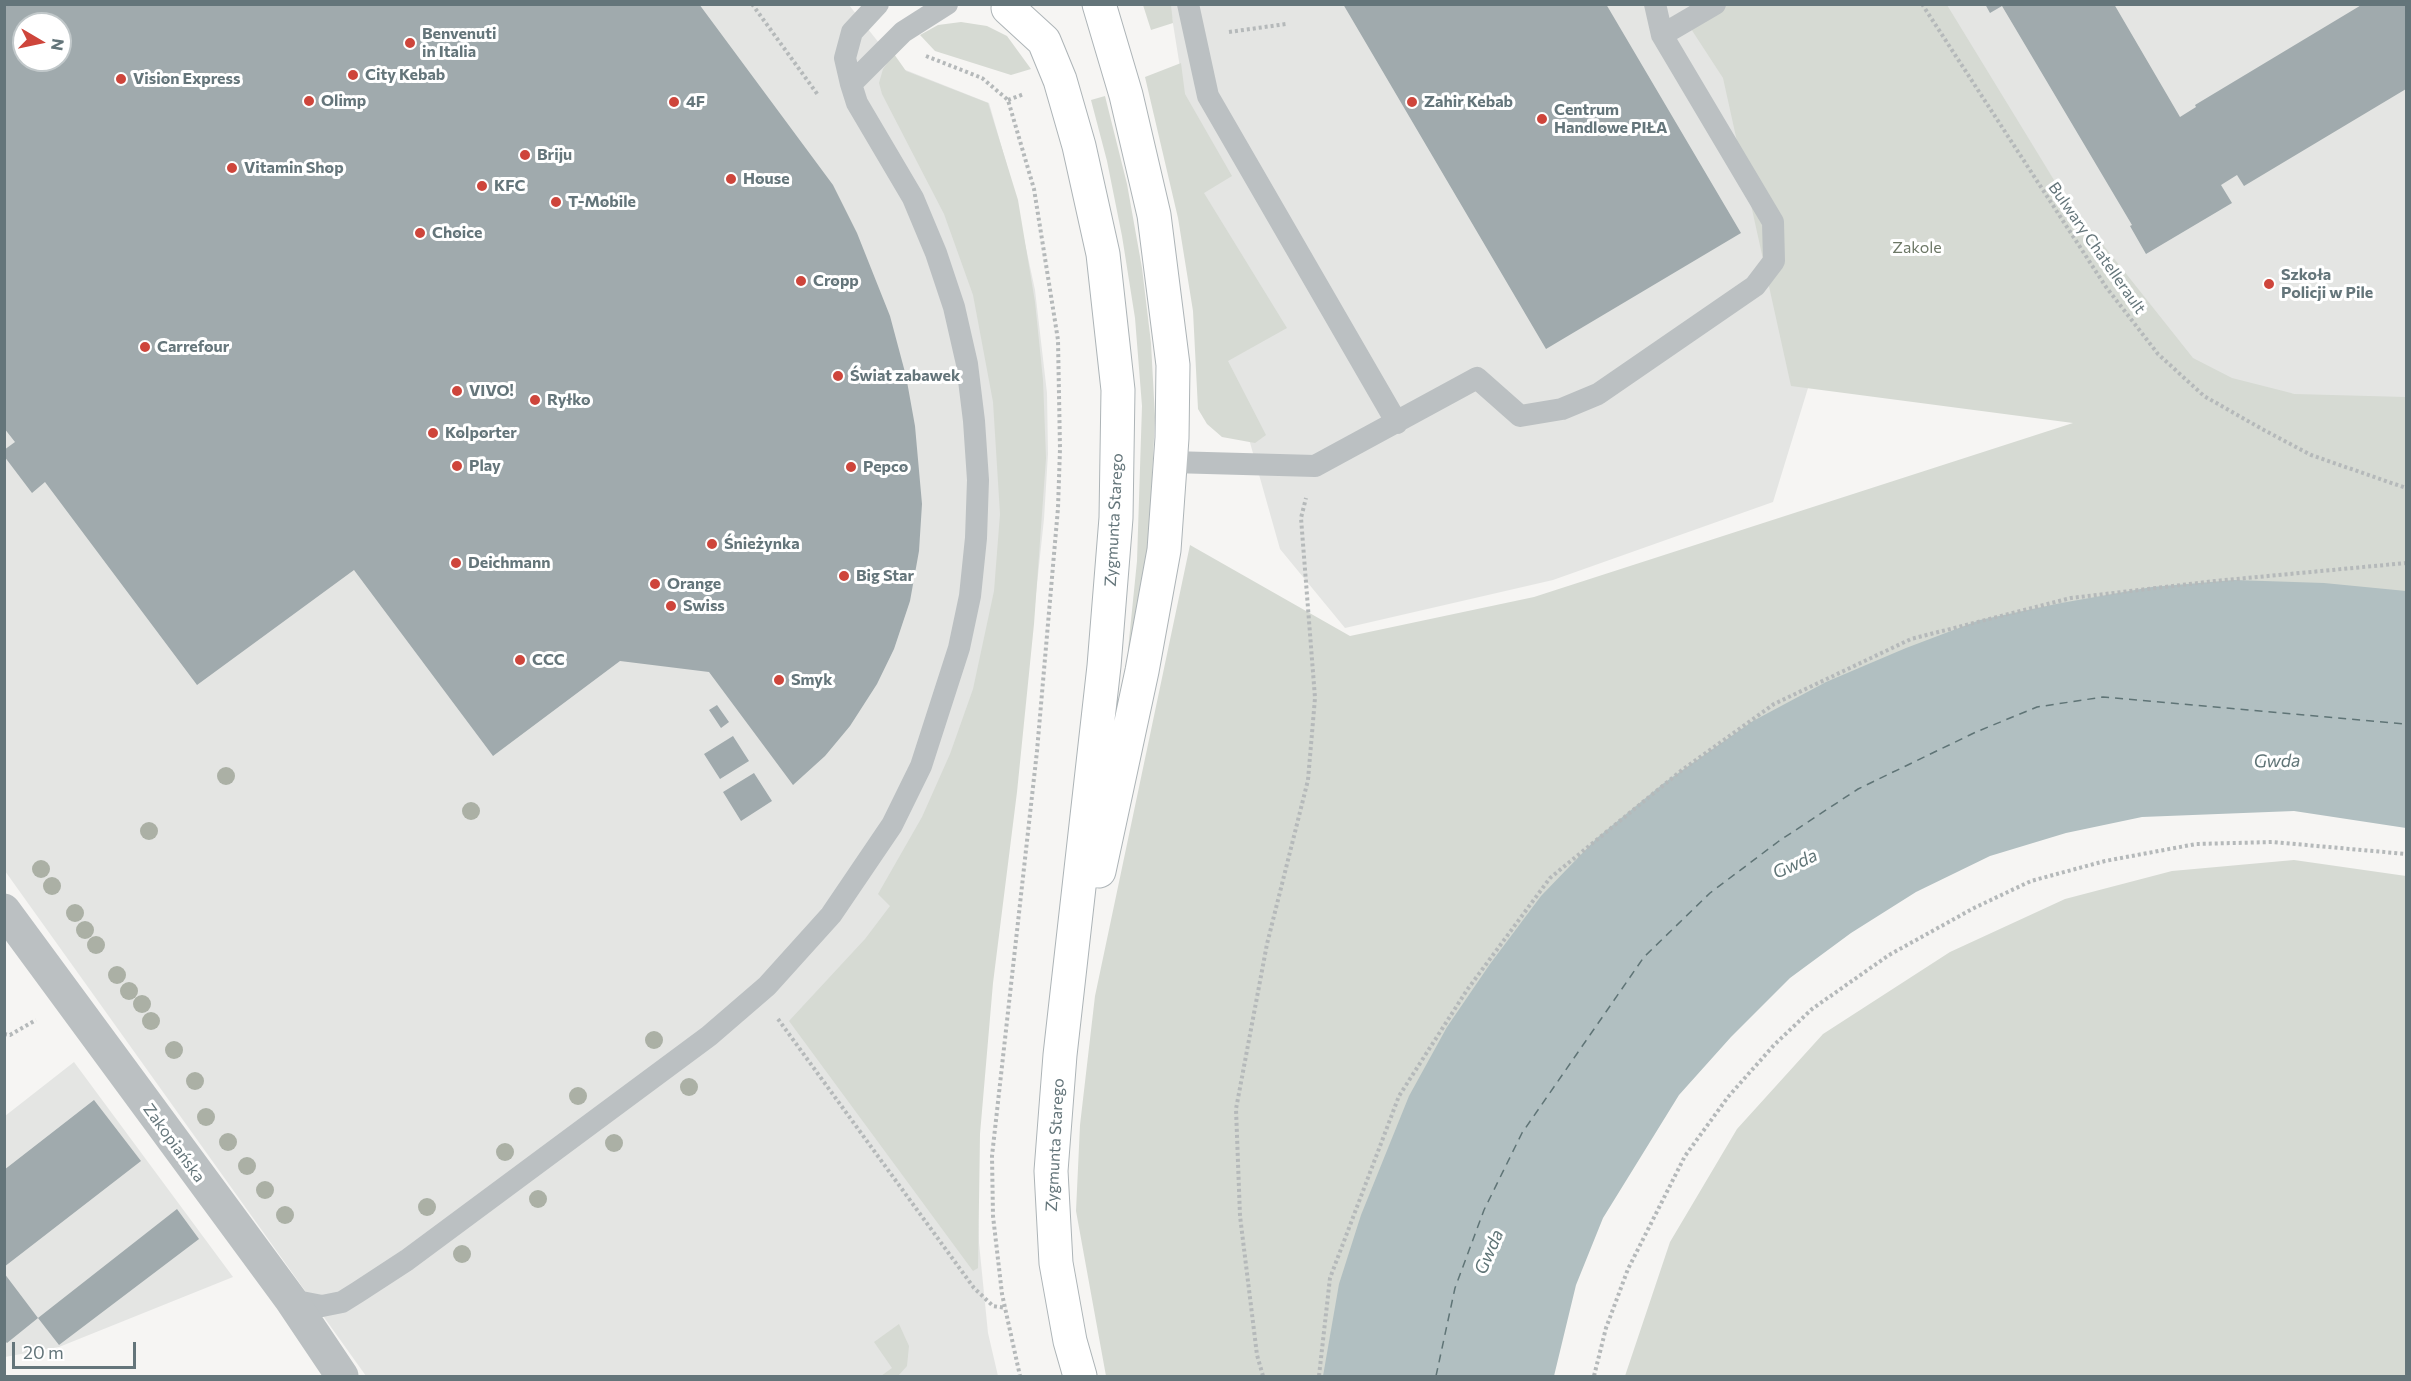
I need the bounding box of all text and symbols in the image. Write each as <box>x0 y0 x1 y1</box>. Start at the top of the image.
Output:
north arrow <box>12 12 72 72</box>
place label: Benvenuti in Italia <box>422 24 496 62</box>
marker: Benvenuti in Italia <box>403 36 417 50</box>
text: N <box>48 37 69 52</box>
place label: City Kebab <box>365 65 445 85</box>
marker: City Kebab <box>346 68 360 82</box>
place label: Vision Express <box>133 69 240 89</box>
marker: Vision Express <box>114 72 128 86</box>
place label: Olimp <box>321 91 366 111</box>
place label: 4F <box>686 92 705 112</box>
place label: Zahir Kebab <box>1424 92 1513 112</box>
marker: Olimp <box>302 94 316 108</box>
marker: 4F <box>667 95 681 109</box>
marker: Zahir Kebab <box>1405 95 1419 109</box>
place label: Centrum Handlowe PIŁA <box>1554 100 1668 138</box>
marker: Centrum Handlowe PIŁA <box>1535 112 1549 126</box>
place label: Briju <box>537 145 572 165</box>
marker: Briju <box>518 148 532 162</box>
place label: Vitamin Shop <box>244 158 344 178</box>
marker: Vitamin Shop <box>225 161 239 175</box>
place label: House <box>743 169 790 189</box>
marker: House <box>724 172 738 186</box>
place label: KFC <box>494 176 525 196</box>
marker: KFC <box>475 179 489 193</box>
street label: Bulwary Chatellerault <box>2044 179 2150 317</box>
place label: T-Mobile <box>568 192 636 212</box>
marker: T-Mobile <box>549 195 563 209</box>
place label: Choice <box>432 223 482 243</box>
marker: Choice <box>413 226 427 240</box>
park label: Zakole <box>1892 238 1942 258</box>
place label: Szkoła Policji w Pile <box>2281 265 2373 303</box>
place label: Cropp <box>813 271 859 291</box>
marker: Cropp <box>794 274 808 288</box>
marker: Szkoła Policji w Pile <box>2262 277 2276 291</box>
place label: Carrefour <box>157 337 229 357</box>
marker: Carrefour <box>138 340 152 354</box>
place label: Świat zabawek <box>850 366 960 386</box>
marker: Świat zabawek <box>831 369 845 383</box>
place label: VIVO! <box>469 381 514 401</box>
marker: VIVO! <box>450 384 464 398</box>
place label: Ryłko <box>547 390 591 410</box>
marker: Ryłko <box>528 393 542 407</box>
place label: Kolporter <box>445 423 517 443</box>
marker: Kolporter <box>426 426 440 440</box>
street label: Zygmunta Starego <box>1101 453 1127 587</box>
place label: Play <box>469 456 501 476</box>
place label: Pepco <box>863 457 908 477</box>
marker: Play <box>450 459 464 473</box>
marker: Pepco <box>844 460 858 474</box>
place label: Śnieżynka <box>724 534 800 554</box>
marker: Śnieżynka <box>705 537 719 551</box>
place label: Deichmann <box>468 553 551 573</box>
marker: Deichmann <box>449 556 463 570</box>
place label: Big Star <box>856 566 914 586</box>
marker: Big Star <box>837 569 851 583</box>
place label: Orange <box>667 574 721 594</box>
marker: Orange <box>648 577 662 591</box>
place label: Swiss <box>683 596 725 616</box>
marker: Swiss <box>664 599 678 613</box>
place label: CCC <box>532 650 565 670</box>
marker: CCC <box>513 653 527 667</box>
place label: Smyk <box>791 670 832 690</box>
marker: Smyk <box>772 673 786 687</box>
water label: Gwda <box>2253 750 2301 772</box>
water label: Gwda <box>1769 844 1821 884</box>
street label: Zygmunta Starego <box>1042 1078 1068 1212</box>
street label: Zakopiańska <box>139 1100 209 1186</box>
water label: Gwda <box>1470 1226 1508 1278</box>
scale bar <box>15 1330 140 1368</box>
text: 20 m <box>23 1341 64 1363</box>

